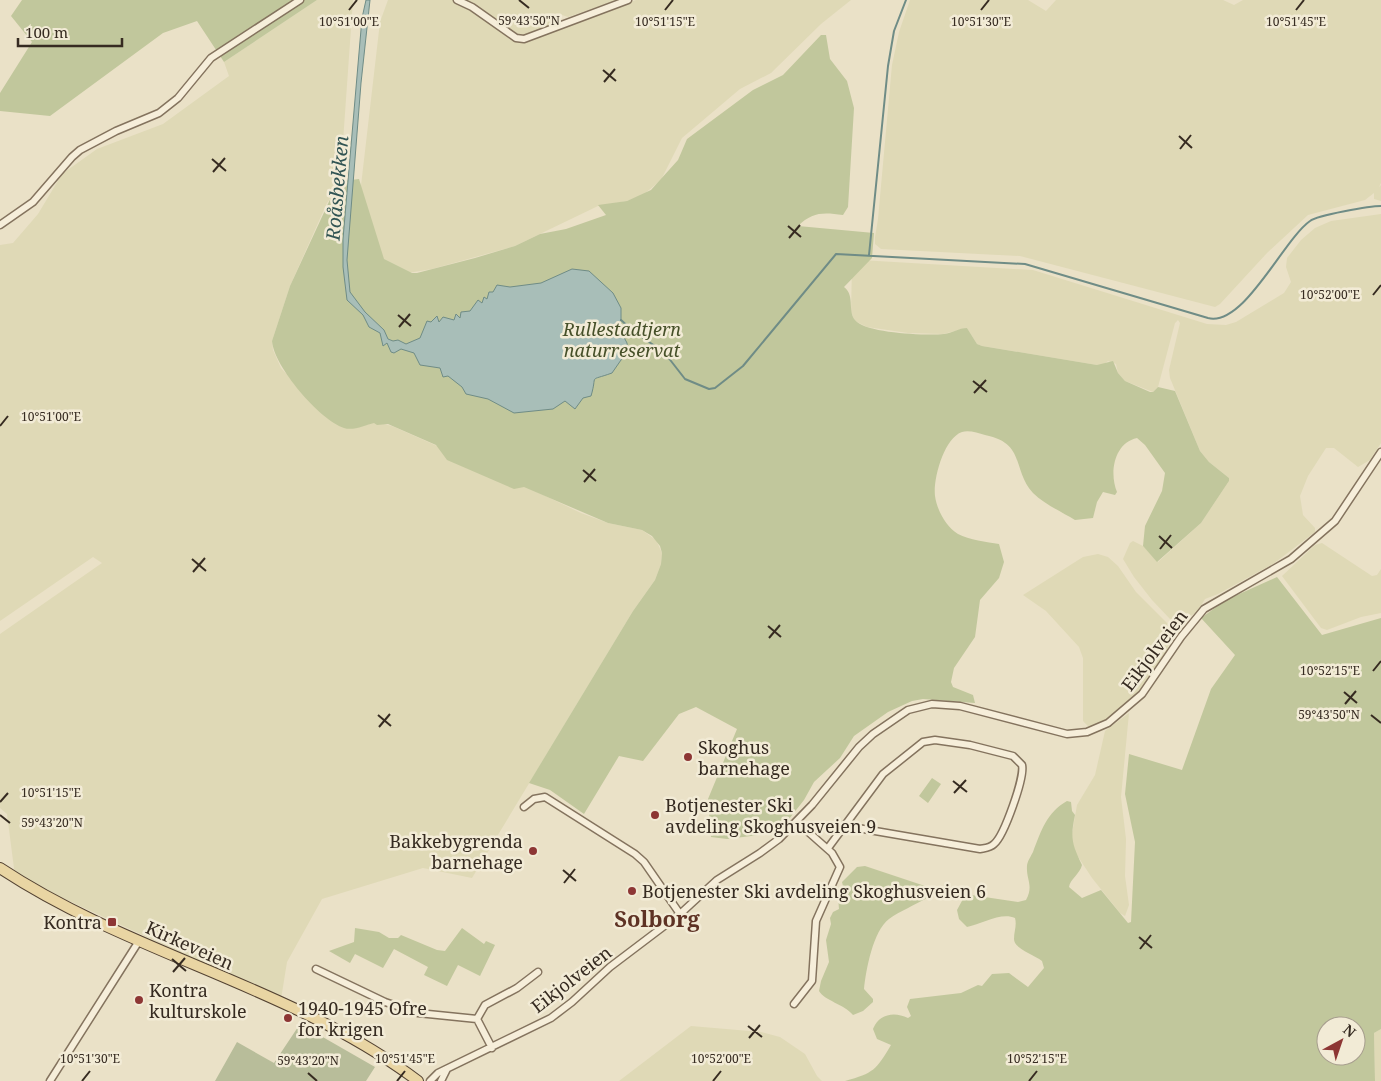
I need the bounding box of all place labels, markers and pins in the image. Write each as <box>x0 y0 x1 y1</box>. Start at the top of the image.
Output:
place label: Skoghus barnehage <box>698 735 790 780</box>
marker: Skoghus barnehage <box>682 751 694 763</box>
place label: Botjenester Ski avdeling Skoghusveien 9 <box>665 793 876 838</box>
marker: Botjenester Ski avdeling Skoghusveien 9 <box>649 809 661 821</box>
place label: Bakkebygrenda barnehage <box>389 829 523 874</box>
marker: Bakkebygrenda barnehage <box>527 845 539 857</box>
place label: Botjenester Ski avdeling Skoghusveien 6 <box>642 879 986 903</box>
marker: Botjenester Ski avdeling Skoghusveien 6 <box>626 885 638 897</box>
place label: Kontra <box>43 910 102 934</box>
marker: Kontra <box>106 916 118 928</box>
place label: Kontra kulturskole <box>149 978 247 1023</box>
marker: Kontra kulturskole <box>133 994 145 1006</box>
place label: 1940-1945 Ofre for krigen <box>298 996 427 1041</box>
marker: 1940-1945 Ofre for krigen <box>282 1012 294 1024</box>

